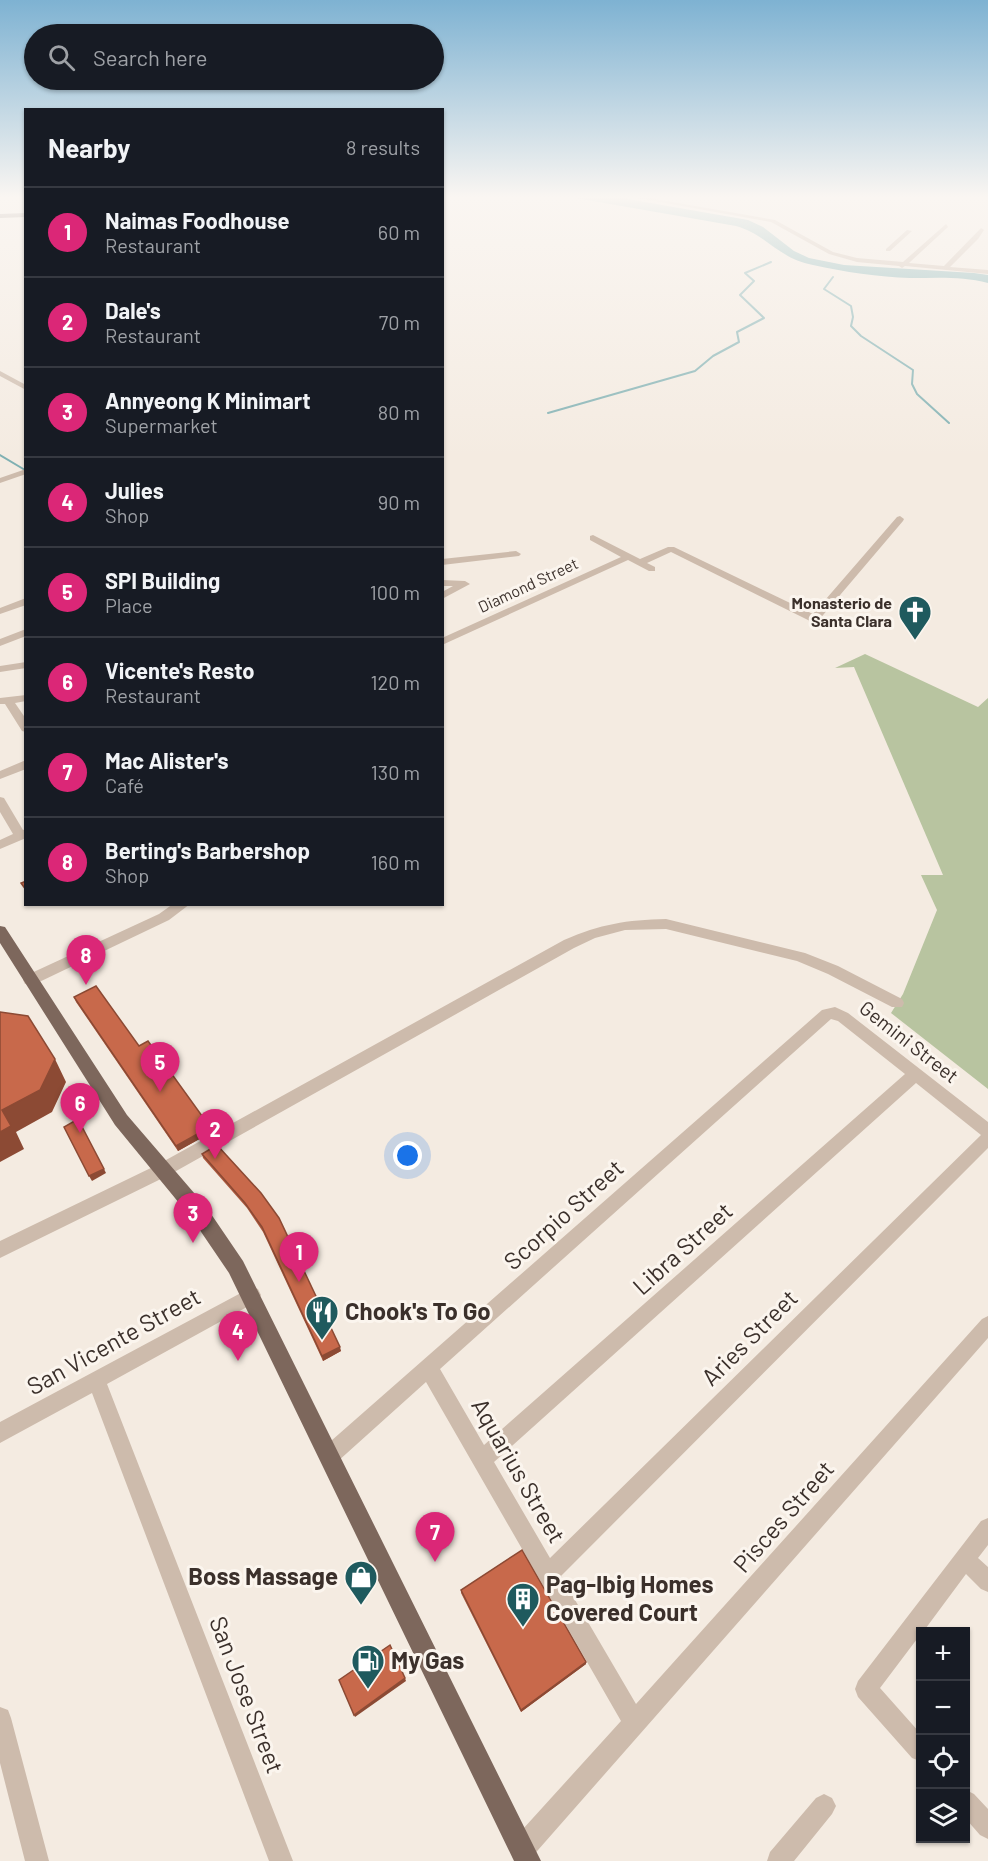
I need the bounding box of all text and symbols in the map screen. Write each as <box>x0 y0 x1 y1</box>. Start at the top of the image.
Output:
search box <box>24 24 444 90</box>
icon: search <box>45 41 78 74</box>
text: Search here <box>93 44 207 70</box>
text: Nearby <box>48 132 130 163</box>
text: 8 results <box>346 135 420 159</box>
text: Naimas Foodhouse <box>105 207 290 233</box>
text: 1 <box>64 220 71 244</box>
text: 60 m <box>378 220 420 244</box>
text: Restaurant <box>105 233 201 257</box>
text: Dale's <box>105 297 161 323</box>
text: 2 <box>62 310 73 334</box>
text: 70 m <box>379 310 420 334</box>
text: Restaurant <box>105 323 201 347</box>
text: Annyeong K Minimart <box>105 387 311 413</box>
text: 3 <box>62 400 73 424</box>
text: 80 m <box>378 400 420 424</box>
text: Supermarket <box>105 413 218 437</box>
text: Julies <box>105 477 164 503</box>
text: 4 <box>61 490 74 514</box>
text: 90 m <box>378 490 420 514</box>
text: Shop <box>105 503 149 527</box>
street label: Diamond Street <box>475 553 581 616</box>
text: SPI Building <box>105 567 220 593</box>
text: 5 <box>62 580 73 604</box>
text: 100 m <box>370 580 420 604</box>
text: Place <box>105 593 153 617</box>
place label: Monasterio de Santa Clara <box>792 593 892 630</box>
church icon: Monasterio de Santa Clara <box>897 594 933 641</box>
text: Vicente's Resto <box>105 657 255 683</box>
text: 6 <box>62 670 73 694</box>
text: 120 m <box>370 670 420 694</box>
text: Restaurant <box>105 683 201 707</box>
text: Mac Alister's <box>105 747 229 773</box>
text: 7 <box>63 760 72 784</box>
text: 130 m <box>371 760 420 784</box>
text: Café <box>105 773 144 797</box>
text: Berting's Barbershop <box>105 837 310 863</box>
text: 8 <box>62 850 73 874</box>
text: 160 m <box>371 850 420 874</box>
text: Shop <box>105 863 149 887</box>
pin: 8 <box>66 936 106 985</box>
street label: Gemini Street <box>855 995 964 1087</box>
pin: 5 <box>140 1042 180 1092</box>
pin: 6 <box>60 1084 100 1133</box>
pin: 2 <box>196 1110 234 1159</box>
your location <box>393 1141 422 1170</box>
street label: Scorpio Street <box>497 1153 629 1275</box>
pin: 3 <box>174 1194 212 1243</box>
street label: Libra Street <box>626 1196 738 1300</box>
pin: 1 <box>280 1232 318 1282</box>
street label: San Vicente Street <box>21 1281 205 1400</box>
street label: Aries Street <box>695 1283 803 1391</box>
restaurant icon: Chook's To Go <box>304 1294 340 1341</box>
place label: Chook's To Go <box>345 1296 491 1325</box>
pin: 4 <box>218 1312 258 1361</box>
street label: Aquarius Street <box>466 1393 572 1548</box>
street label: Pisces Street <box>726 1454 839 1578</box>
pin: 7 <box>416 1512 454 1562</box>
shop icon: Boss Massage <box>343 1559 379 1606</box>
place label: Boss Massage <box>188 1561 338 1590</box>
place label: Pag-Ibig Homes Covered Court <box>546 1569 714 1626</box>
building icon: Pag-Ibig Homes Covered Court <box>505 1581 541 1628</box>
street label: San Jose Street <box>204 1612 291 1777</box>
map controls <box>916 1627 970 1843</box>
button: + <box>916 1627 970 1681</box>
fuel station icon: My Gas <box>350 1643 386 1690</box>
place label: My Gas <box>391 1645 464 1674</box>
button: − <box>916 1681 970 1735</box>
button: locate <box>916 1735 970 1789</box>
button: layers <box>916 1789 970 1843</box>

